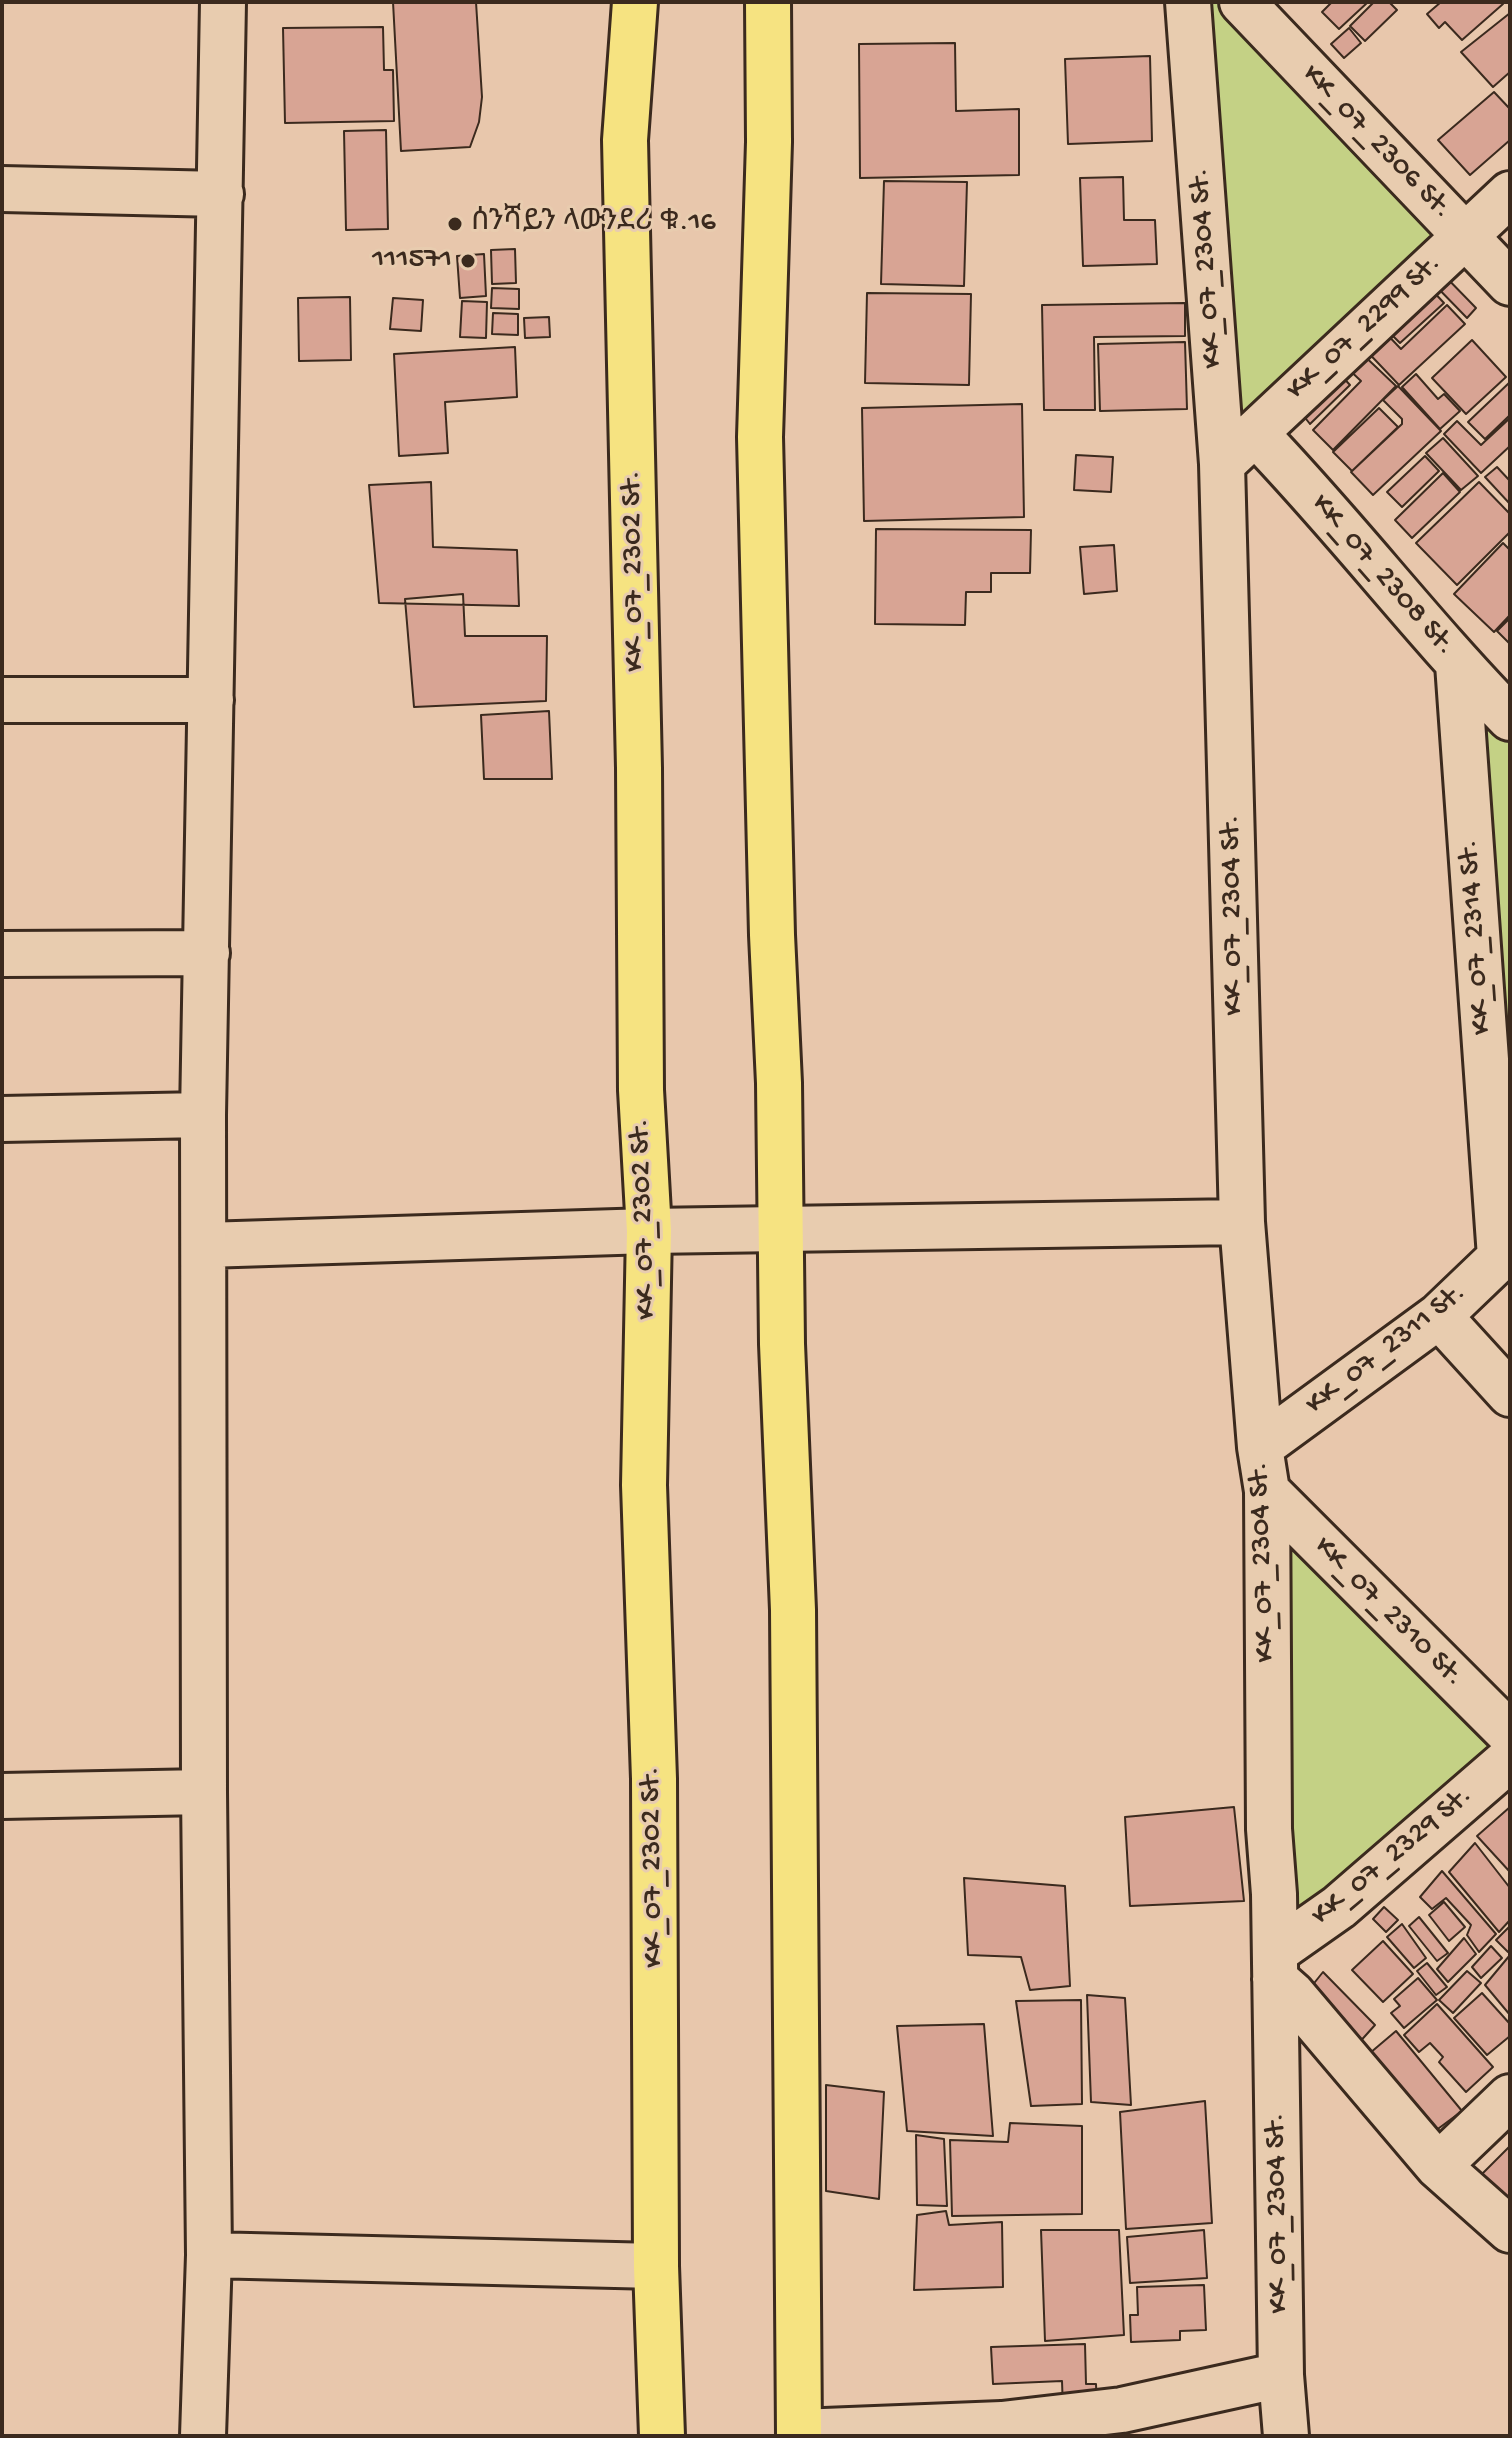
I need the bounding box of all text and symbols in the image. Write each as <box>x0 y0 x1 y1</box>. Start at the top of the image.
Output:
street label: KK_07_2306 St. <box>1293 58 1459 228</box>
street label: KK_07_2304 St. <box>1183 167 1233 369</box>
place label: ሰንሻይን ላውንደሪ ቁ.16 <box>471 206 716 242</box>
marker: ሰንሻይን ላውንደሪ ቁ.16 <box>446 215 464 233</box>
place label: 111571 <box>372 243 452 279</box>
street label: KK_07_2299 St. <box>1280 247 1450 409</box>
marker: 111571 <box>459 252 477 270</box>
street label: KK_07_2302 St. <box>615 470 655 672</box>
street label: KK_07_2308 St. <box>1302 488 1462 664</box>
street label: KK_07_2304 St. <box>1214 814 1254 1016</box>
street label: KK_07_2314 St. <box>1452 838 1502 1036</box>
street label: KK_07_2302 St. <box>624 1118 666 1320</box>
street label: KK_07_2311 St. <box>1300 1276 1474 1424</box>
street label: KK_07_2304 St. <box>1243 1461 1285 1663</box>
street label: KK_07_2310 St. <box>1305 1530 1471 1696</box>
street label: KK_07_2302 St. <box>634 1766 674 1968</box>
street label: KK_07_2329 St. <box>1305 1779 1481 1935</box>
street label: KK_07_2304 St. <box>1259 2112 1299 2314</box>

